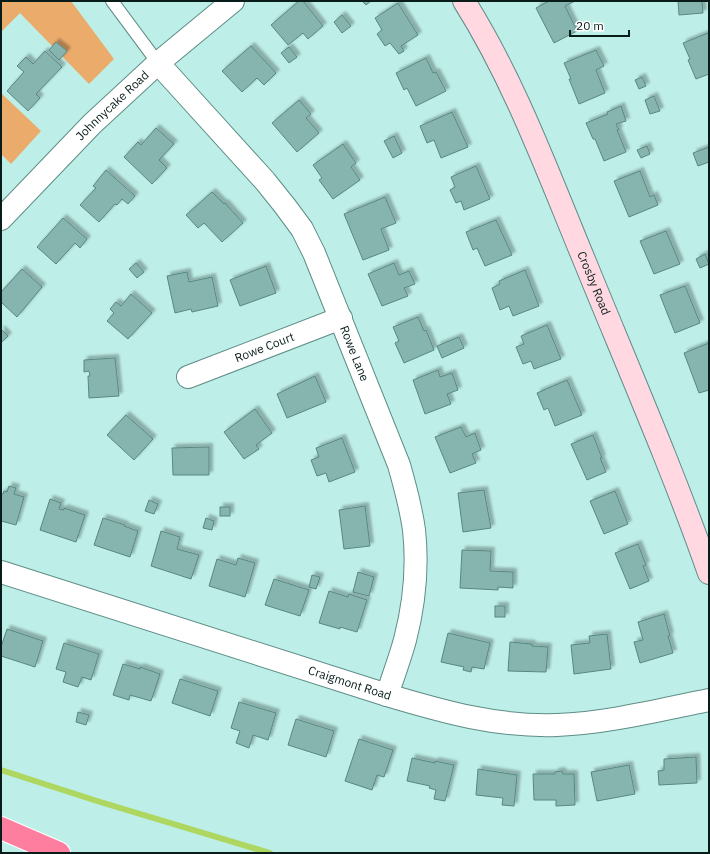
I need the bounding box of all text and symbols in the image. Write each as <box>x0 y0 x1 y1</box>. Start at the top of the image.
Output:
scale bar <box>570 12 629 38</box>
text: 20 m <box>576 18 604 33</box>
street label: Johnnycake Road <box>72 67 152 143</box>
street label: Crosby Road <box>574 249 614 317</box>
street label: Rowe Lane <box>337 323 373 384</box>
street label: Rowe Court <box>232 329 296 365</box>
street label: Craigmont Road <box>306 662 393 703</box>

